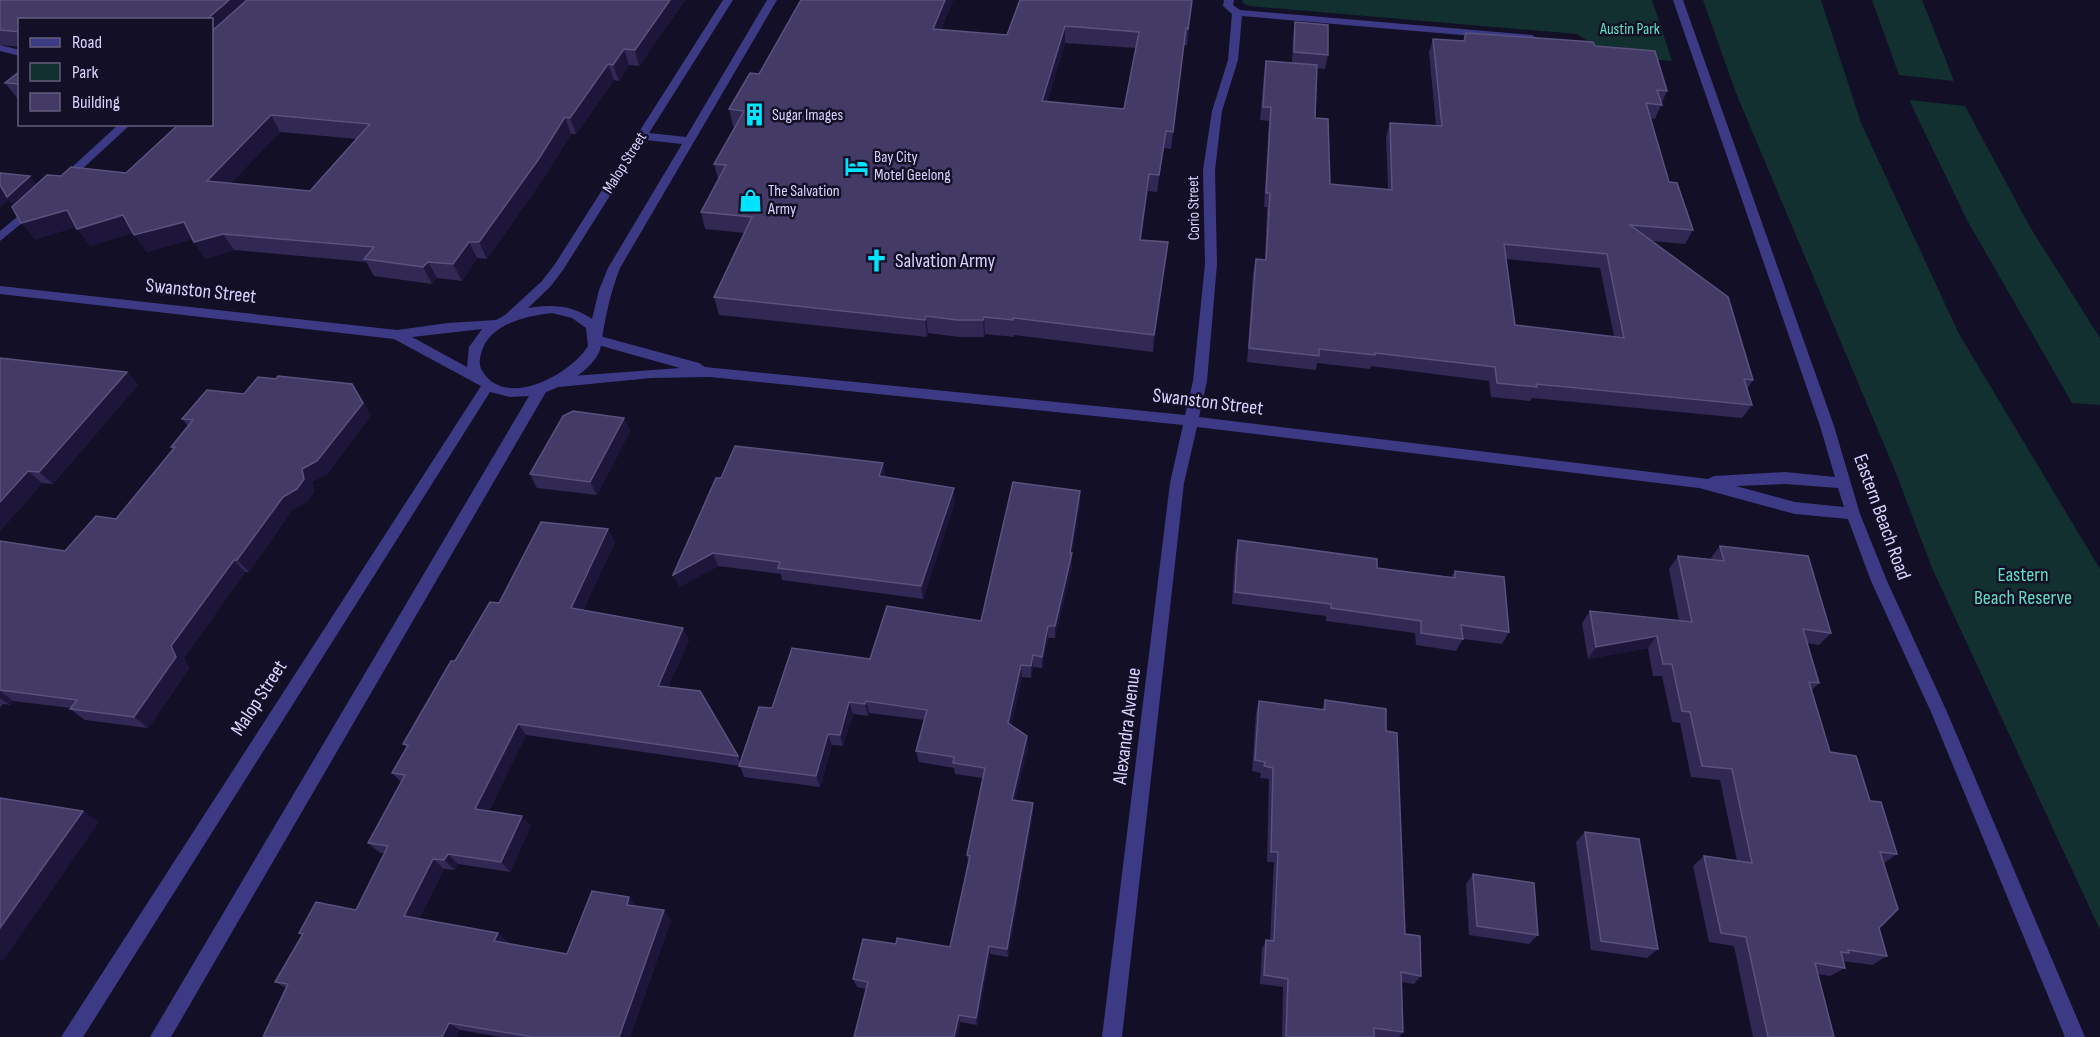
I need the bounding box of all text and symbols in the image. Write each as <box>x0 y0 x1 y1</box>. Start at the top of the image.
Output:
legend <box>18 18 213 126</box>
park label: Austin Park <box>1599 20 1660 39</box>
text: Road <box>72 32 102 53</box>
text: Park <box>72 62 98 83</box>
text: Building <box>72 92 120 113</box>
building icon: Sugar Images <box>741 102 767 128</box>
place label: Sugar Images <box>772 106 843 125</box>
street label: Malop Street <box>599 129 651 197</box>
place label: Bay City Motel Geelong <box>874 148 951 185</box>
hotel icon: Bay City Motel Geelong <box>843 153 869 179</box>
street label: Corio Street <box>1184 175 1204 241</box>
place label: The Salvation Army <box>767 182 840 219</box>
shop icon: The Salvation Army <box>737 187 763 213</box>
church icon: Salvation Army <box>864 248 890 274</box>
place label: Salvation Army <box>895 249 995 273</box>
street label: Swanston Street <box>144 273 258 309</box>
street label: Swanston Street <box>1151 383 1265 421</box>
street label: Eastern Beach Road <box>1848 451 1916 583</box>
park label: Eastern Beach Reserve <box>1974 563 2072 610</box>
street label: Malop Street <box>226 656 292 740</box>
street label: Alexandra Avenue <box>1108 666 1146 787</box>

